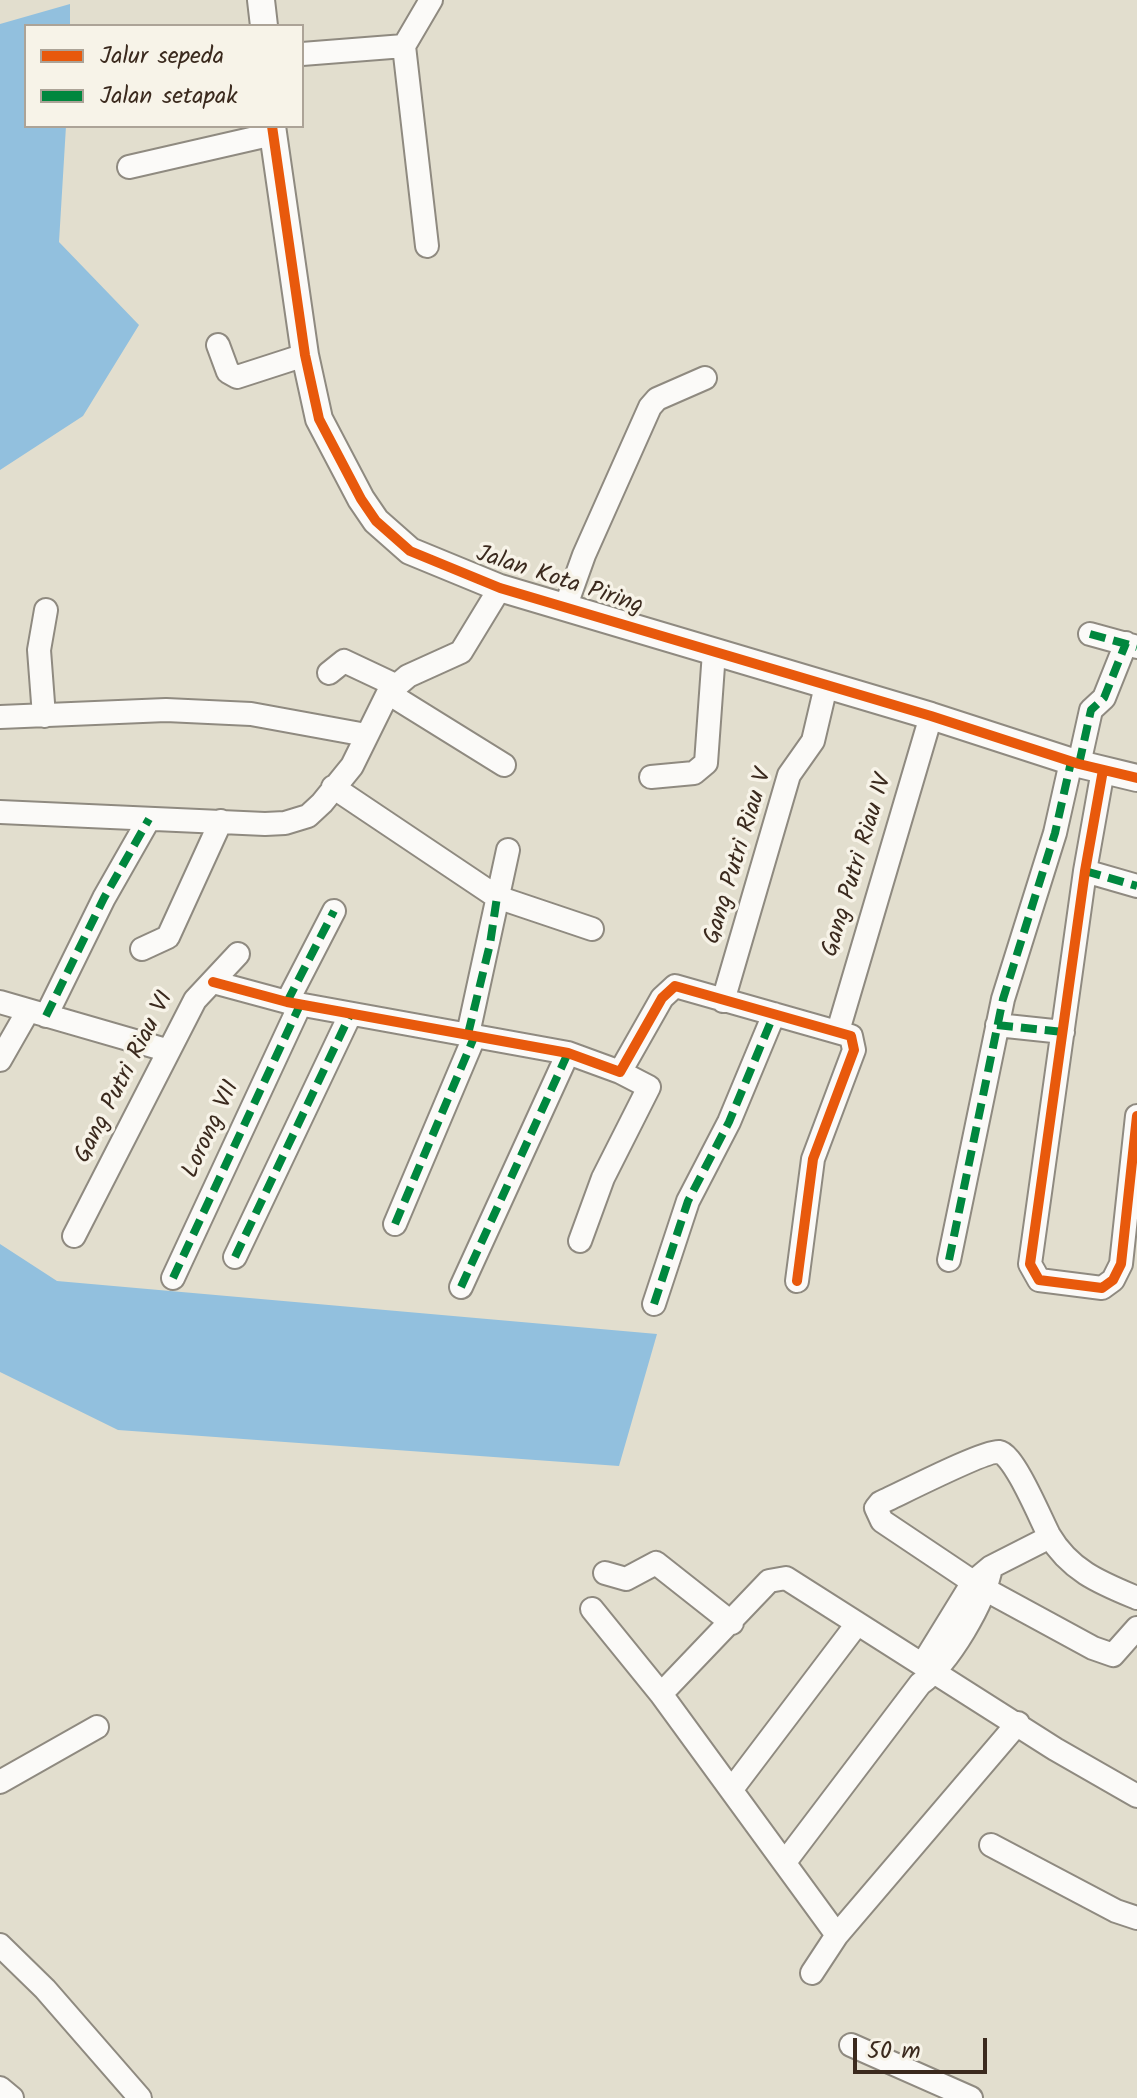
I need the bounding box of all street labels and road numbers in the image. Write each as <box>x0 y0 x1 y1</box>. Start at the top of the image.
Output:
street label: Jalan Kota Piring <box>472 541 646 623</box>
street label: Gang Putri Riau V <box>700 766 780 948</box>
street label: Gang Putri Riau IV <box>818 771 900 961</box>
street label: Gang Putri Riau VI <box>70 987 182 1169</box>
street label: Lorong VII <box>178 1077 248 1183</box>

